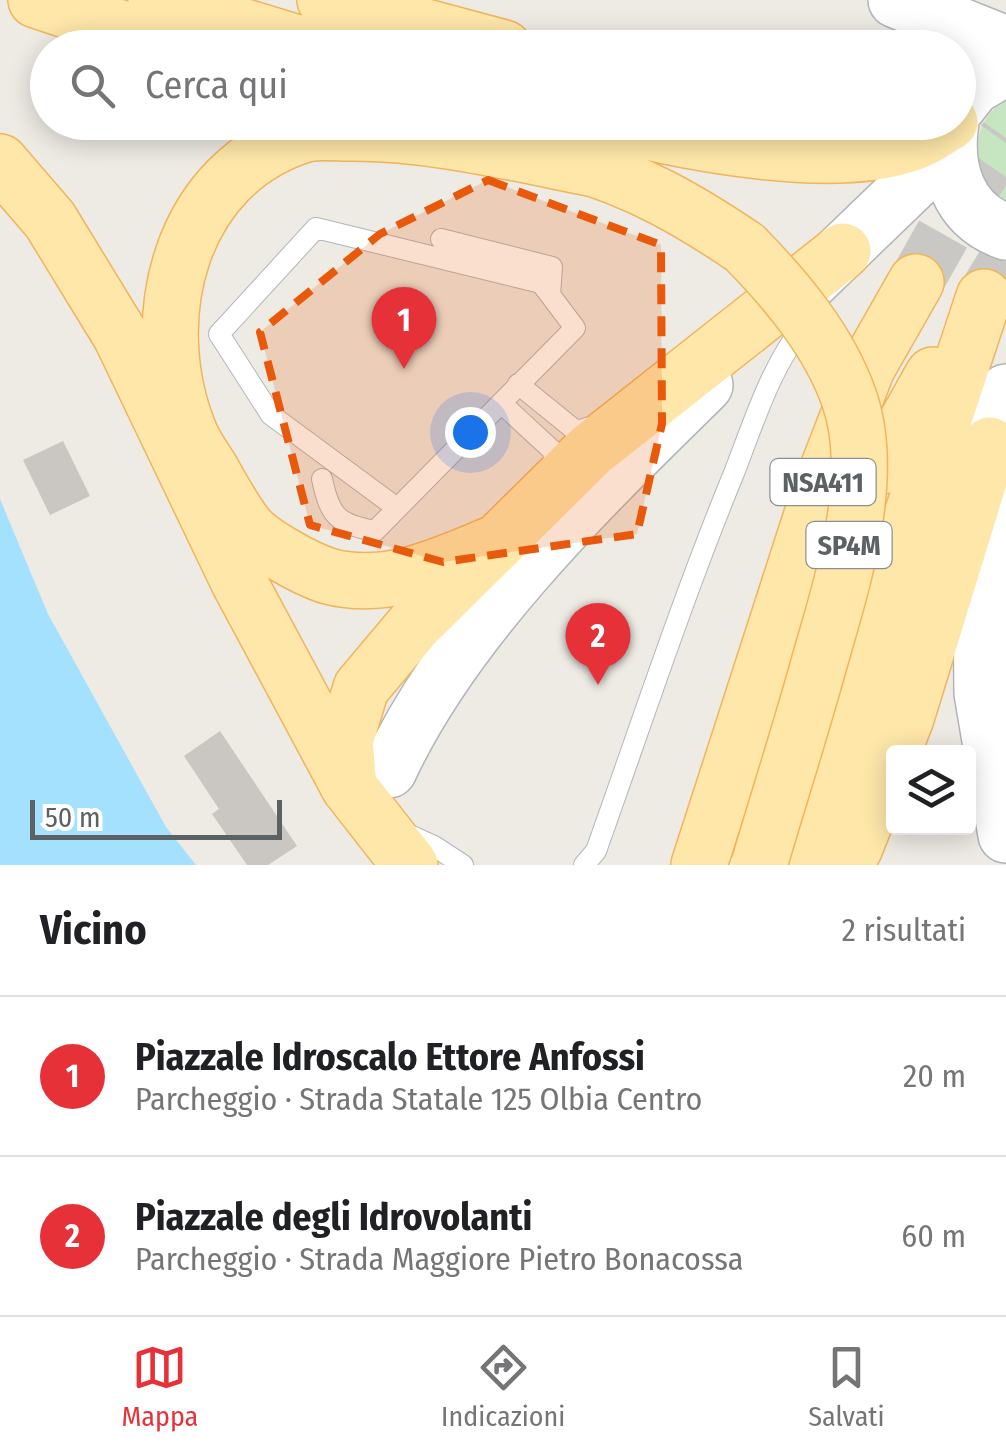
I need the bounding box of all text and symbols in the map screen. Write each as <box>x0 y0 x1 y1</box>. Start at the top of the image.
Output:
search box <box>30 30 976 140</box>
icon: search <box>65 58 120 113</box>
text: Cerca qui <box>145 62 288 108</box>
pin: 1 <box>372 286 436 369</box>
your location <box>445 407 496 458</box>
road number: NSA411 <box>770 459 876 505</box>
road number: SP4M <box>806 522 892 568</box>
pin: 2 <box>566 602 630 685</box>
map controls <box>886 745 976 835</box>
button: layers <box>886 745 976 835</box>
scale bar <box>30 795 282 840</box>
text: 50 m <box>45 801 101 834</box>
text: Vicino <box>40 905 147 955</box>
text: 2 risultati <box>842 911 966 949</box>
text: Piazzale Idroscalo Ettore Anfossi <box>135 1034 645 1080</box>
text: 1 <box>66 1057 79 1095</box>
text: 20 m <box>903 1057 966 1095</box>
text: Parcheggio · Strada Statale 125 Olbia Centro <box>135 1080 702 1118</box>
text: Piazzale degli Idrovolanti <box>135 1194 532 1240</box>
text: 2 <box>65 1217 80 1255</box>
text: 60 m <box>901 1217 966 1255</box>
text: Parcheggio · Strada Maggiore Pietro Bonacossa <box>135 1240 743 1278</box>
tab: Mappa <box>121 1340 198 1433</box>
tab: Indicazioni <box>441 1340 565 1433</box>
tab: Salvati <box>808 1340 885 1433</box>

